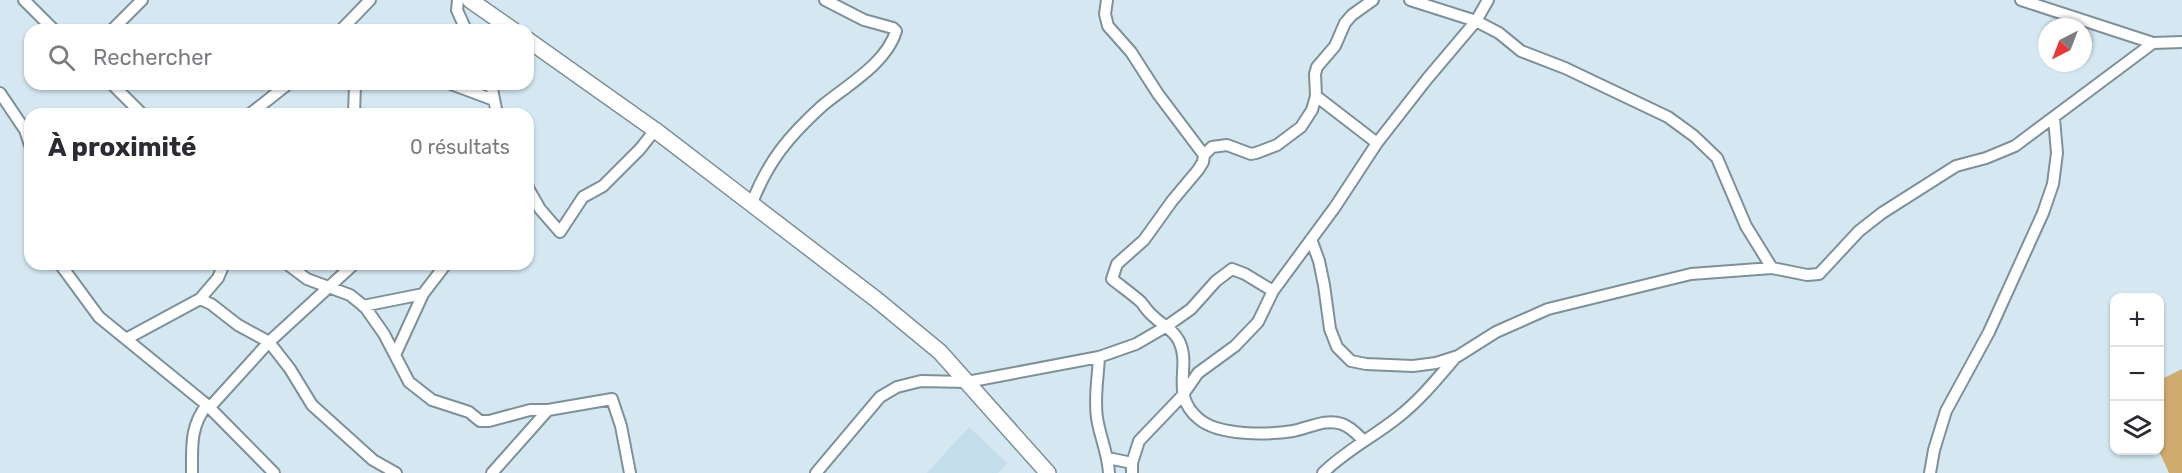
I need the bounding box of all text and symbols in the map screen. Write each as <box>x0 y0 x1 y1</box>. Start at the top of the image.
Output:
north arrow <box>2038 18 2092 72</box>
search box <box>24 24 534 90</box>
icon: search <box>45 41 78 74</box>
text: Rechercher <box>93 44 212 71</box>
text: À proximité <box>48 132 197 163</box>
text: 0 résultats <box>410 135 510 159</box>
map controls <box>2110 293 2164 455</box>
button: + <box>2110 293 2164 347</box>
button: − <box>2110 347 2164 401</box>
button: layers <box>2110 401 2164 455</box>

